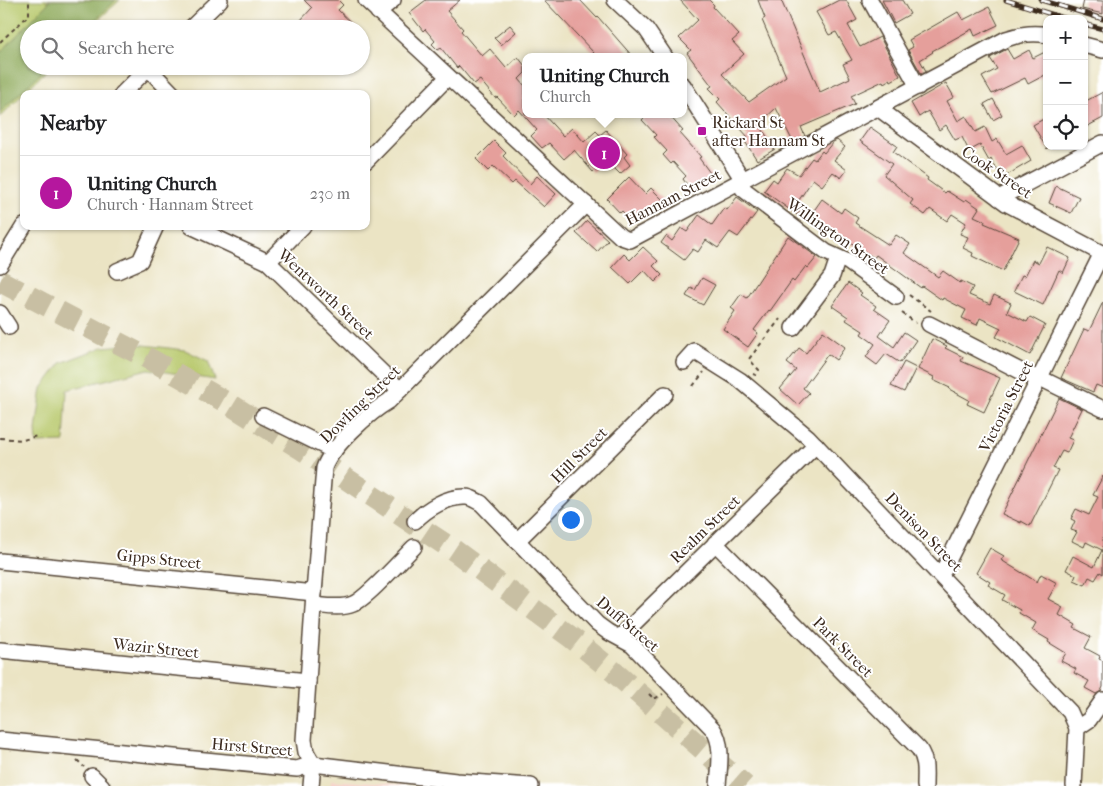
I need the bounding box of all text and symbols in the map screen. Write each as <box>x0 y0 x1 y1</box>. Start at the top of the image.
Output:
map controls <box>1043 15 1088 150</box>
button: + <box>1043 15 1088 60</box>
search box <box>20 20 370 75</box>
icon: search <box>38 34 66 62</box>
text: Search here <box>78 37 174 59</box>
popup <box>522 53 687 118</box>
button: − <box>1043 60 1088 105</box>
text: Uniting Church <box>540 65 669 87</box>
text: Church <box>540 87 591 106</box>
button: locate <box>1043 105 1088 150</box>
text: Nearby <box>40 111 106 135</box>
place label: Rickard St after Hannam St <box>712 113 826 150</box>
marker: Rickard St after Hannam St <box>696 125 708 137</box>
pin: 1 <box>588 134 620 172</box>
street label: Cook Street <box>958 142 1036 203</box>
street label: Hannam Street <box>622 165 724 229</box>
text: Uniting Church <box>87 173 217 195</box>
text: 1 <box>53 184 59 203</box>
text: 230 m <box>310 184 350 203</box>
street label: Willington Street <box>782 193 893 279</box>
text: Church · Hannam Street <box>87 195 253 214</box>
street label: Wentworth Street <box>273 244 378 344</box>
street label: Victoria Street <box>974 357 1037 456</box>
street label: Dowling Street <box>316 361 404 447</box>
street label: Hill Street <box>547 423 611 487</box>
street label: Denison Street <box>881 488 967 576</box>
street label: Realm Street <box>666 491 744 567</box>
your location <box>558 507 584 533</box>
street label: Gipps Street <box>116 545 203 573</box>
street label: Duff Street <box>593 592 664 656</box>
street label: Park Street <box>809 613 877 681</box>
street label: Wazir Street <box>111 634 200 662</box>
street label: Hirst Street <box>211 734 294 760</box>

